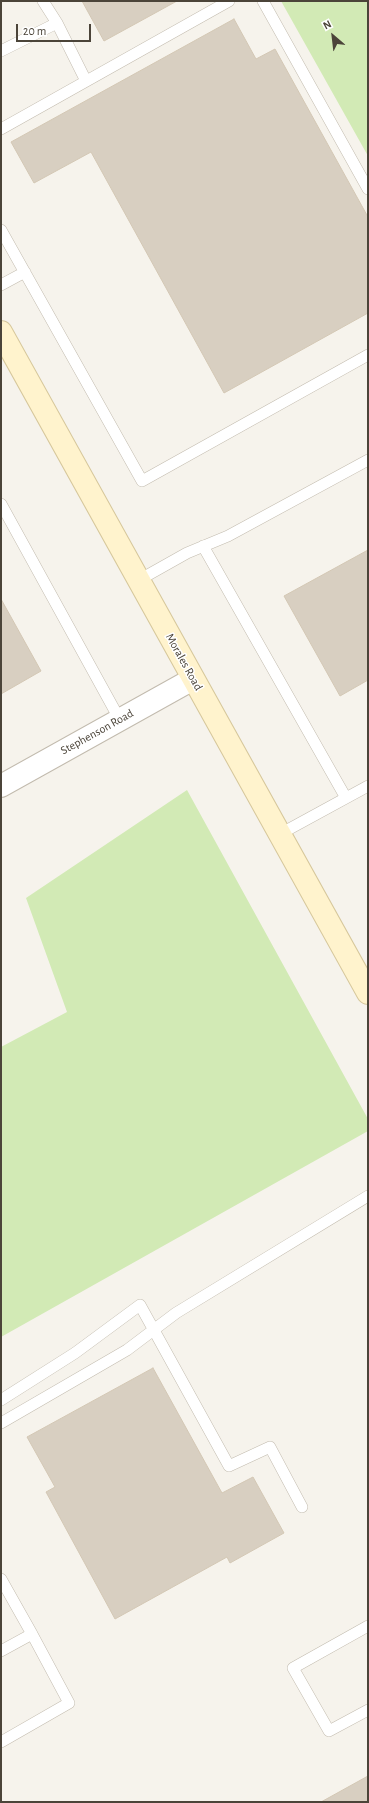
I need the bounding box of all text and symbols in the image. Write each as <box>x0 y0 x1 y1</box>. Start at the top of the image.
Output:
scale bar <box>18 16 93 42</box>
north arrow <box>313 16 353 56</box>
text: N <box>321 18 333 32</box>
text: 20 m <box>23 25 46 37</box>
street label: Morales Road <box>162 631 206 693</box>
street label: Stephenson Road <box>58 706 136 758</box>

